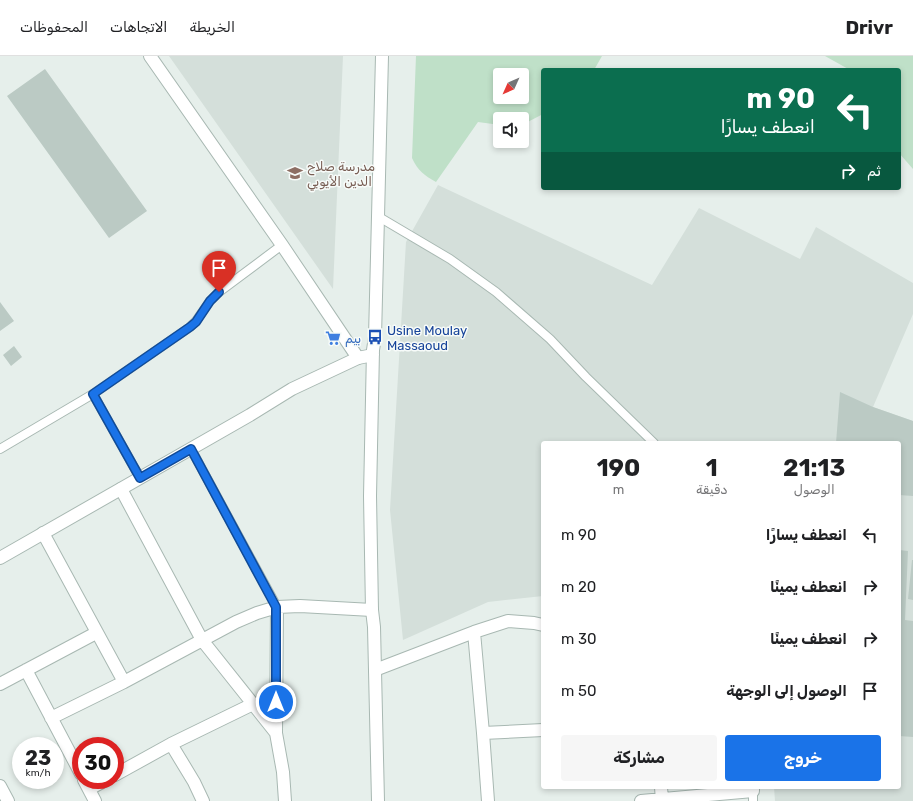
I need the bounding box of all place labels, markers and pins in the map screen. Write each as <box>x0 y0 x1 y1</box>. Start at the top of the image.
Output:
place label: مدرسة صلاح الدين الأيوبي <box>307 159 375 191</box>
school or university icon: مدرسة صلاح الدين الأيوبي <box>286 164 304 182</box>
pin <box>202 251 236 292</box>
place label: Usine Moulay Massaoud <box>387 323 467 353</box>
bus stop icon: Usine Moulay Massaoud <box>366 328 384 346</box>
supermarket icon: بيم <box>324 329 342 347</box>
place label: بيم <box>345 331 361 347</box>

